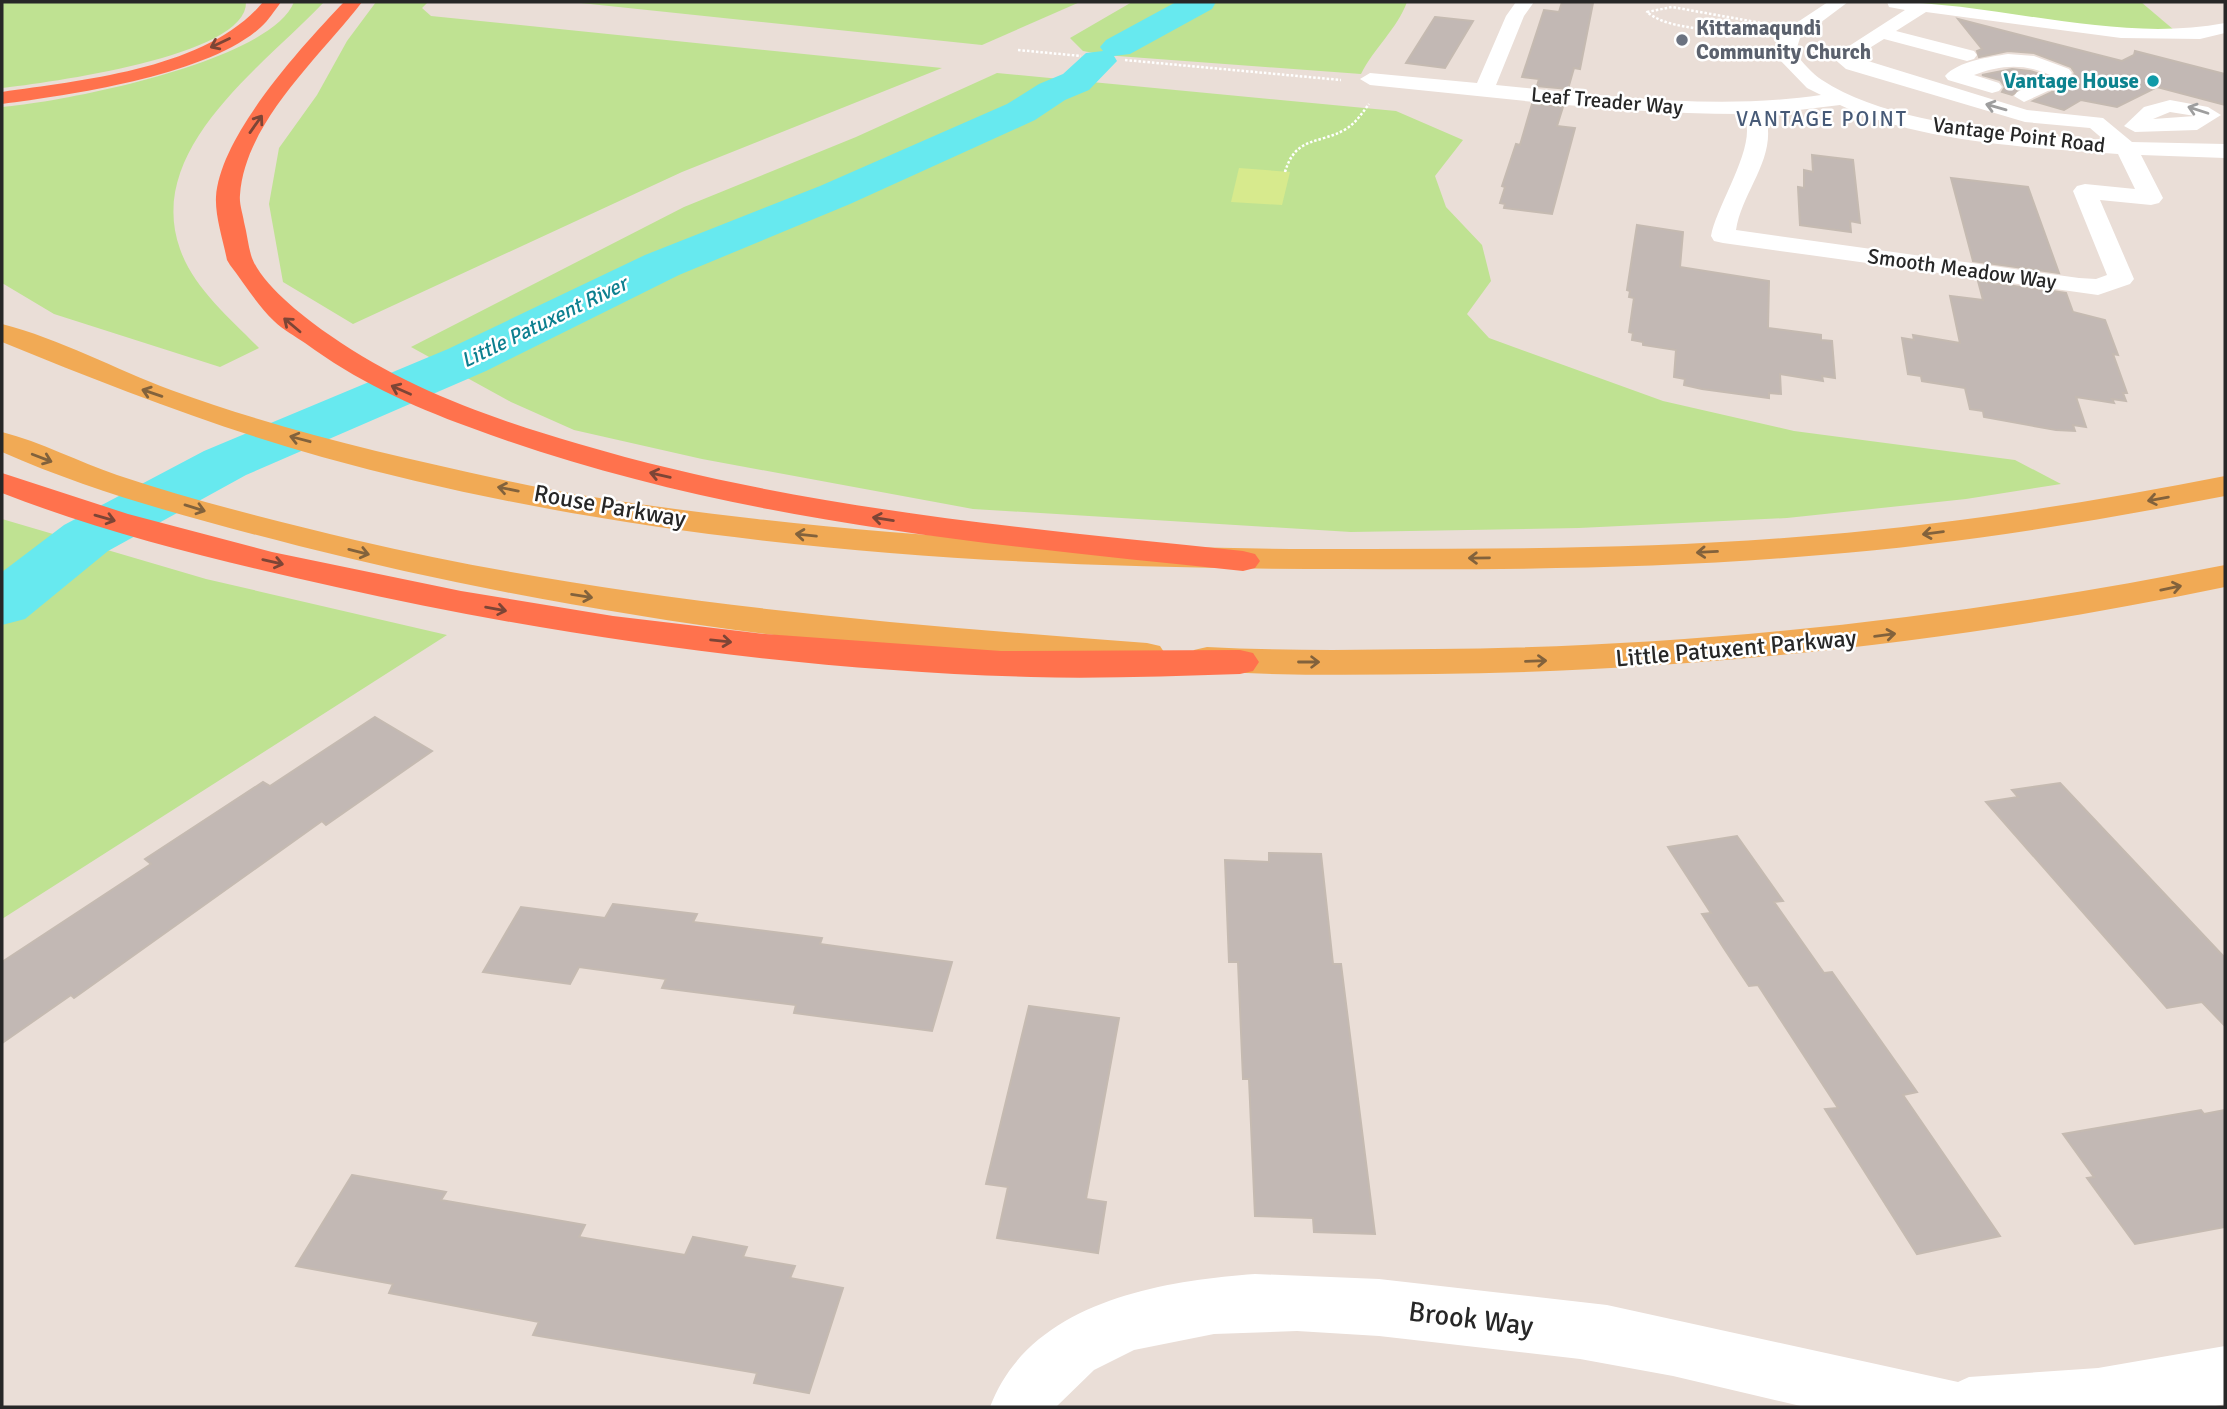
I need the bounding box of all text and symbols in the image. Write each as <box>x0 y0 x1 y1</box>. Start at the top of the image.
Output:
place label: Kittamaqundi Community Church <box>1696 15 1871 65</box>
marker: Kittamaqundi Community Church <box>1674 32 1690 48</box>
one-way arrow <box>210 38 231 51</box>
place label: Vantage House <box>2003 68 2139 94</box>
marker: Vantage House <box>2145 73 2161 89</box>
street label: Leaf Treader Way <box>1530 81 1684 121</box>
one-way arrow <box>1985 100 2007 113</box>
one-way arrow <box>2187 103 2209 116</box>
district label: VANTAGE POINT <box>1736 106 1908 132</box>
street label: Vantage Point Road <box>1931 112 2107 158</box>
one-way arrow <box>249 115 264 134</box>
street label: Smooth Meadow Way <box>1866 243 2058 295</box>
water label: Little Patuxent River <box>457 269 634 373</box>
one-way arrow <box>284 317 302 333</box>
one-way arrow <box>391 382 412 395</box>
one-way arrow <box>142 386 164 398</box>
one-way arrow <box>289 431 311 444</box>
one-way arrow <box>31 452 53 465</box>
one-way arrow <box>649 468 672 481</box>
street label: Rouse Parkway <box>532 478 688 534</box>
one-way arrow <box>497 482 520 495</box>
one-way arrow <box>2147 493 2170 506</box>
one-way arrow <box>184 502 206 515</box>
one-way arrow <box>93 512 115 525</box>
one-way arrow <box>872 512 895 525</box>
one-way arrow <box>1923 527 1945 540</box>
one-way arrow <box>795 528 818 541</box>
one-way arrow <box>347 546 369 559</box>
one-way arrow <box>1696 546 1718 559</box>
one-way arrow <box>1468 551 1491 565</box>
one-way arrow <box>261 556 284 570</box>
one-way arrow <box>2159 580 2182 594</box>
one-way arrow <box>570 590 593 603</box>
one-way arrow <box>484 602 507 616</box>
street label: Little Patuxent Parkway <box>1614 623 1858 673</box>
one-way arrow <box>1873 629 1896 642</box>
one-way arrow <box>709 634 732 647</box>
one-way arrow <box>1524 654 1547 667</box>
one-way arrow <box>1297 655 1320 669</box>
street label: Brook Way <box>1407 1294 1535 1344</box>

